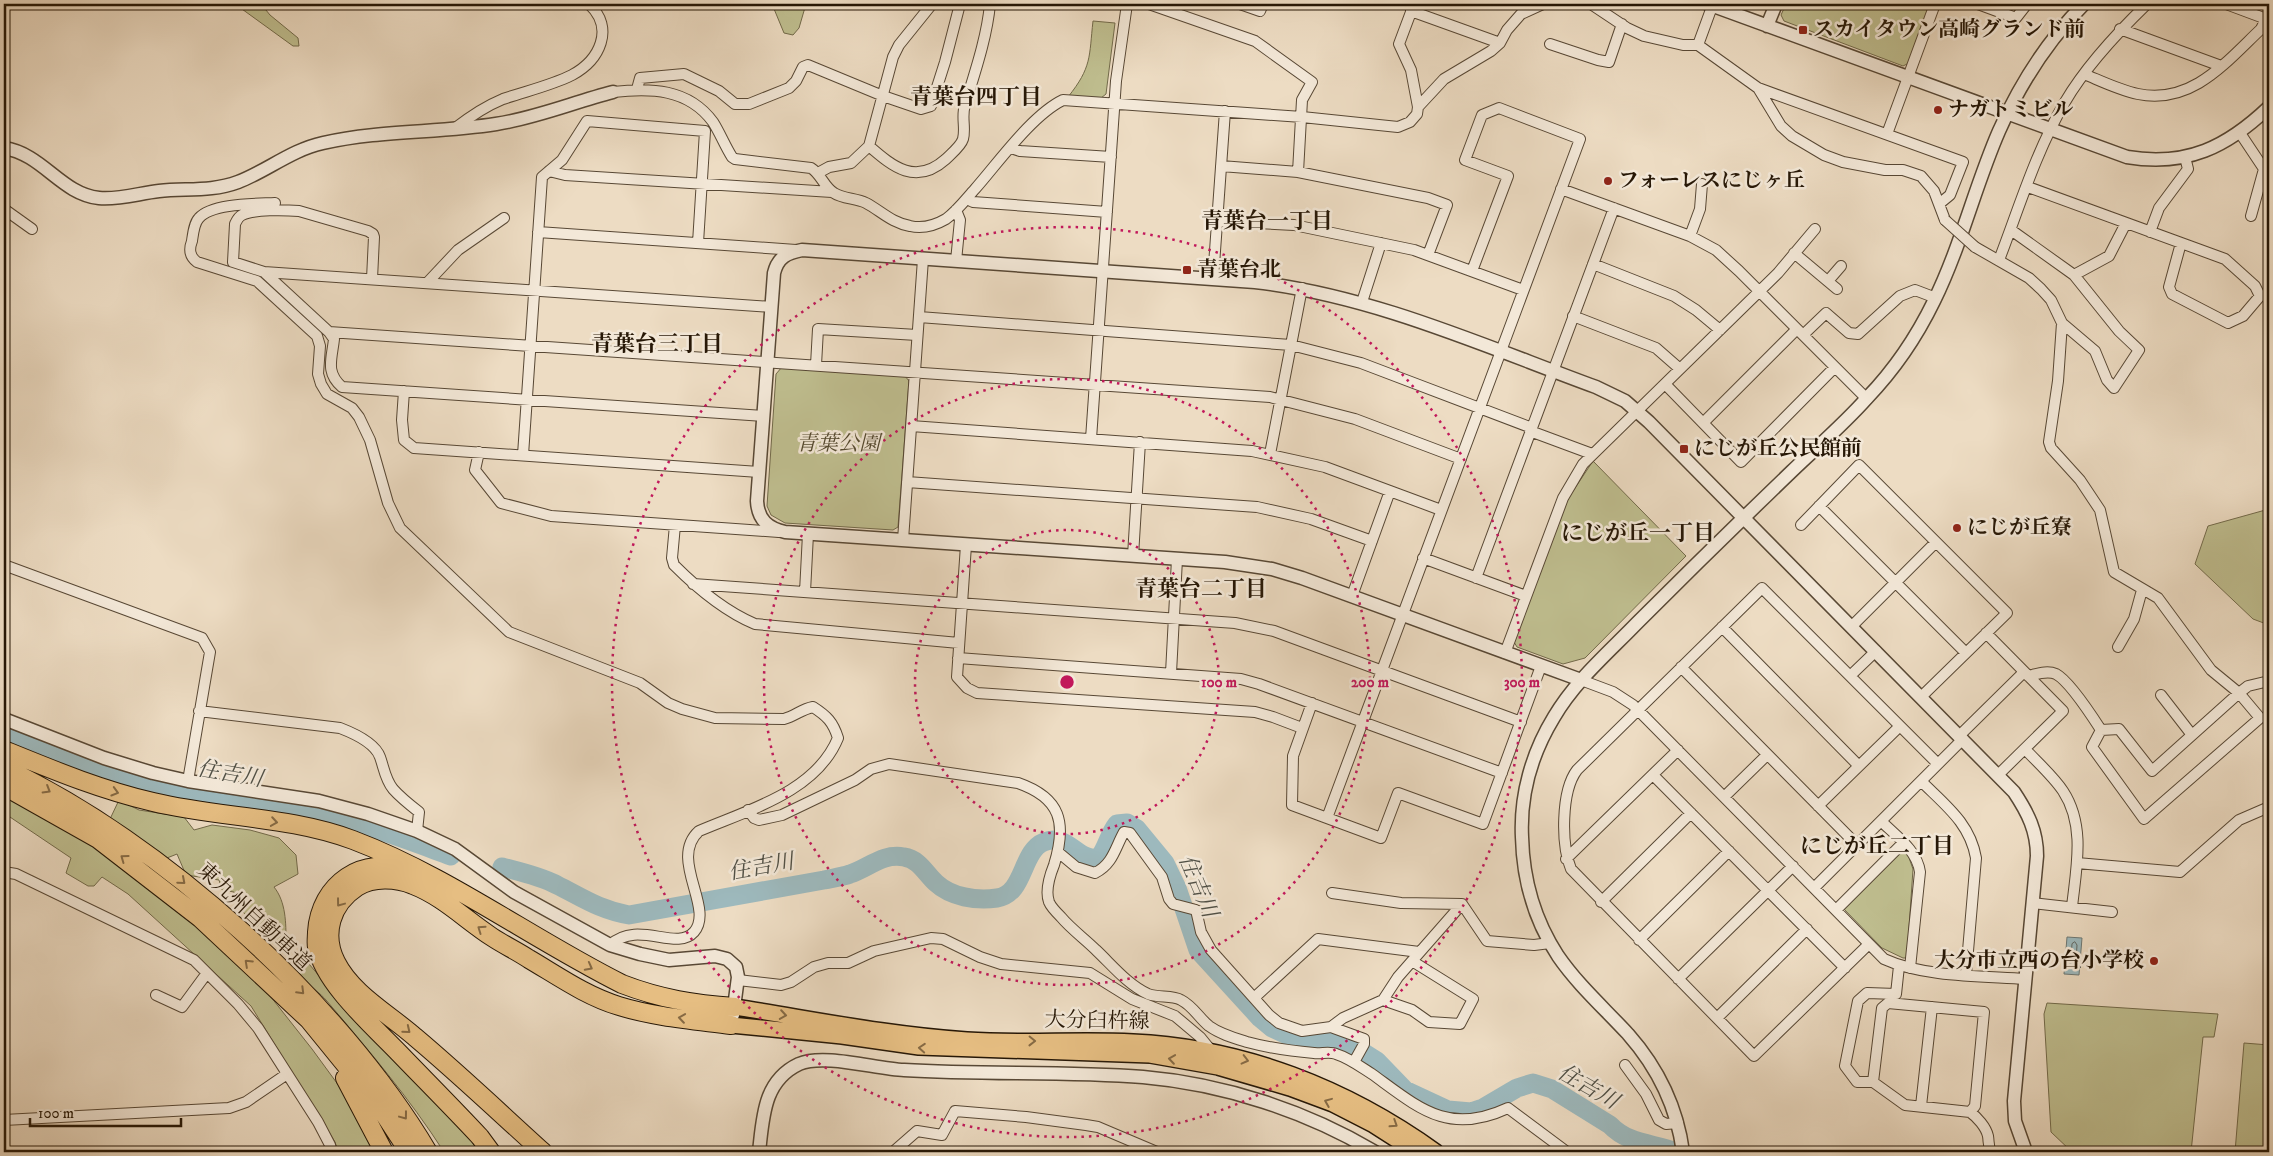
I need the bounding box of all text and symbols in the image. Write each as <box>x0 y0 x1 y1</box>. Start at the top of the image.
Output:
place label: スカイタウン高崎グランド前 <box>1813 17 2085 43</box>
marker: スカイタウン高崎グランド前 <box>1797 24 1809 36</box>
district label: 青葉台四丁目 <box>910 84 1042 111</box>
place label: ナガトミビル <box>1948 97 2074 123</box>
marker: ナガトミビル <box>1932 104 1944 116</box>
place label: フォーレスにじヶ丘 <box>1618 168 1805 194</box>
marker: フォーレスにじヶ丘 <box>1602 175 1614 187</box>
district label: 青葉台一丁目 <box>1201 208 1333 235</box>
place label: 青葉台北 <box>1197 257 1281 283</box>
marker: 青葉台北 <box>1181 264 1193 276</box>
district label: 青葉台三丁目 <box>591 331 723 358</box>
park label: 青葉公園 <box>796 431 883 457</box>
place label: にじが丘公民館前 <box>1694 436 1862 462</box>
marker: にじが丘公民館前 <box>1678 443 1690 455</box>
place label: にじが丘寮 <box>1967 515 2072 541</box>
district label: にじが丘一丁目 <box>1561 520 1715 547</box>
marker: にじが丘寮 <box>1951 522 1963 534</box>
district label: 青葉台二丁目 <box>1135 576 1267 603</box>
centre of rings <box>1058 673 1076 691</box>
text: 100 m <box>1201 673 1238 692</box>
text: 200 m <box>1351 673 1390 692</box>
text: 300 m <box>1504 673 1541 692</box>
water label: 住吉川 <box>195 755 267 793</box>
one-way arrow <box>41 784 50 794</box>
one-way arrow <box>110 786 118 796</box>
one-way arrow <box>270 816 279 826</box>
district label: にじが丘二丁目 <box>1800 833 1954 860</box>
water label: 住吉川 <box>726 848 798 886</box>
water label: 住吉川 <box>1173 850 1224 923</box>
one-way arrow <box>120 855 130 864</box>
street label: 東九州自動車道 <box>191 857 317 977</box>
one-way arrow <box>176 875 185 884</box>
one-way arrow <box>338 897 346 906</box>
one-way arrow <box>477 926 487 935</box>
place label: 大分市立西の台小学校 <box>1934 948 2144 974</box>
marker: 大分市立西の台小学校 <box>2148 955 2160 967</box>
one-way arrow <box>245 960 254 969</box>
one-way arrow <box>583 961 592 971</box>
one-way arrow <box>295 985 304 994</box>
street label: 大分臼杵線 <box>1044 1007 1150 1035</box>
one-way arrow <box>780 1009 788 1020</box>
one-way arrow <box>678 1014 687 1024</box>
one-way arrow <box>402 1025 411 1034</box>
one-way arrow <box>1028 1036 1036 1046</box>
one-way arrow <box>918 1042 926 1053</box>
one-way arrow <box>1168 1054 1176 1064</box>
one-way arrow <box>1241 1054 1249 1064</box>
water label: 住吉川 <box>1553 1059 1625 1116</box>
scale bar <box>30 1096 181 1128</box>
one-way arrow <box>1324 1098 1333 1109</box>
text: 100 m <box>38 1104 74 1123</box>
one-way arrow <box>399 1110 407 1119</box>
one-way arrow <box>1388 1117 1397 1127</box>

